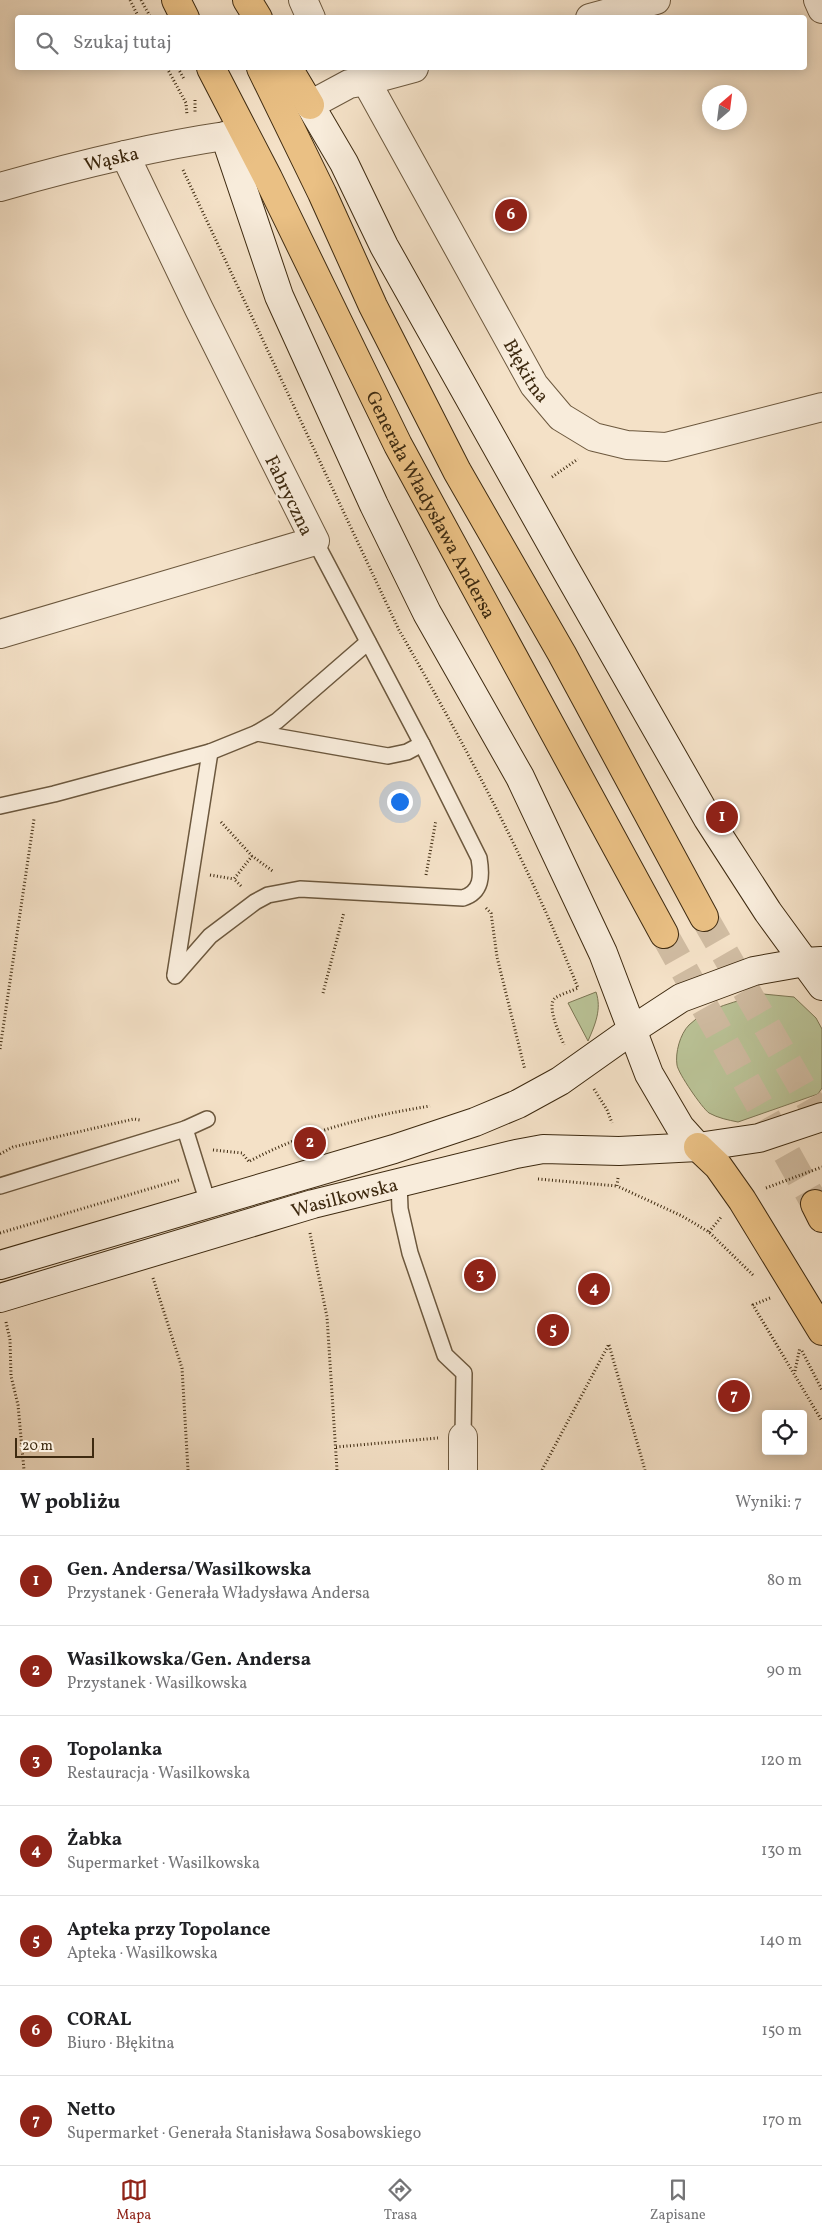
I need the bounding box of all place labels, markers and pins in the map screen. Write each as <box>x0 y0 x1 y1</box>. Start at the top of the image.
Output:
pin: 6 <box>495 196 527 234</box>
pin: 1 <box>706 798 738 836</box>
pin: 2 <box>294 1124 326 1162</box>
pin: 3 <box>464 1256 496 1294</box>
pin: 4 <box>578 1270 610 1308</box>
pin: 5 <box>537 1311 569 1349</box>
pin: 7 <box>718 1377 750 1415</box>

